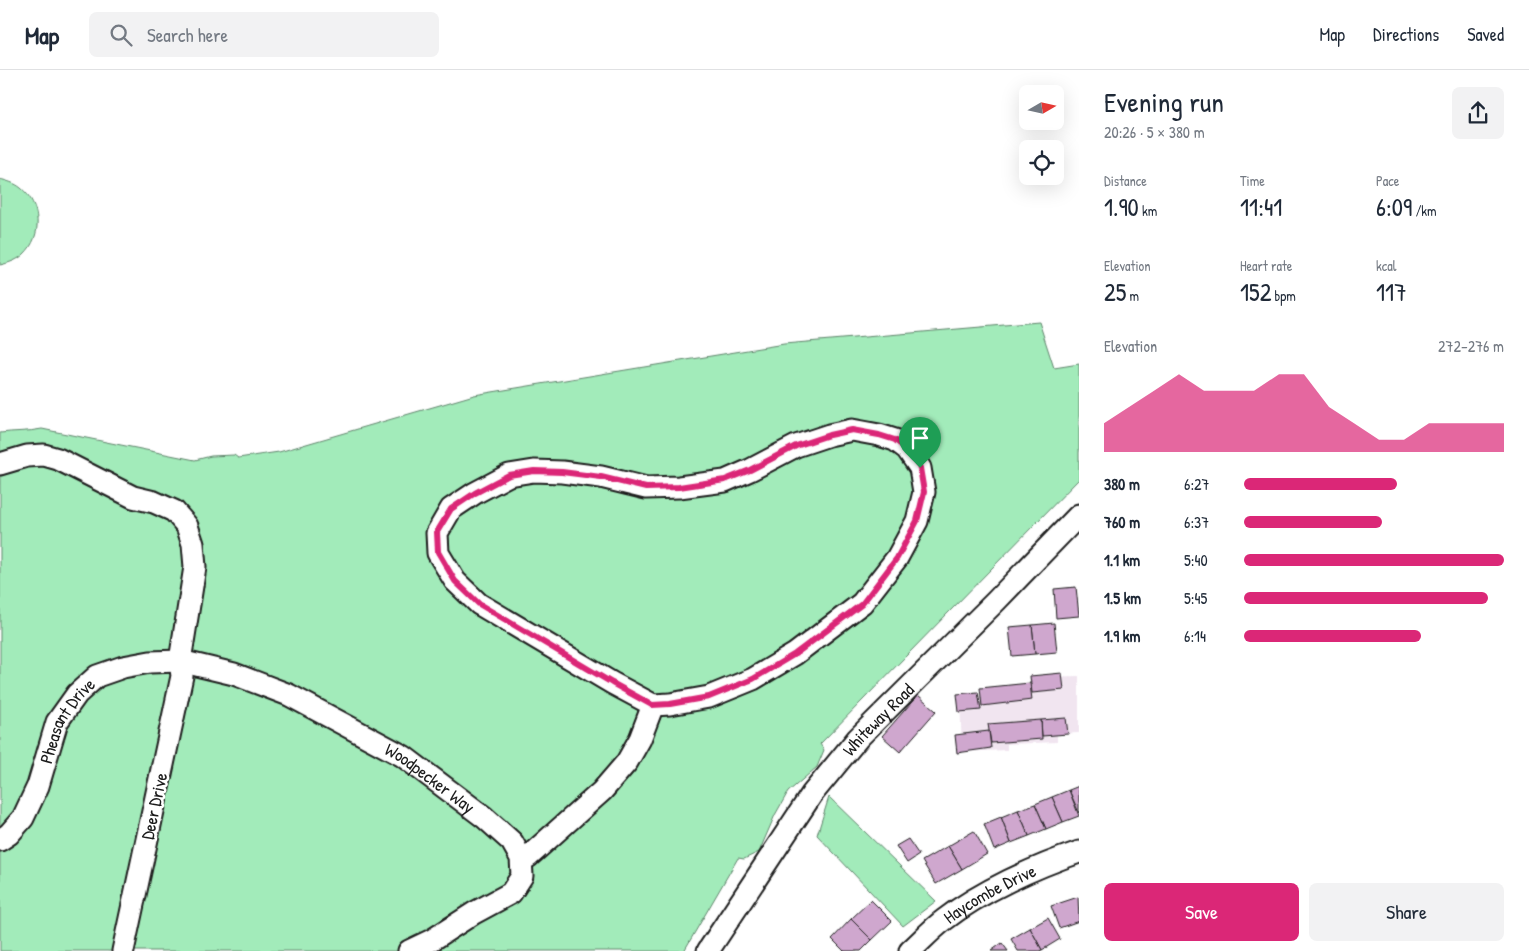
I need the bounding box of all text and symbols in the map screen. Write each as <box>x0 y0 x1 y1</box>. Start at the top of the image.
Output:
search box <box>89 12 439 57</box>
text: Map <box>25 19 59 51</box>
icon: search <box>107 21 135 49</box>
text: Search here <box>147 22 228 48</box>
text: Map <box>1320 22 1345 47</box>
text: Directions <box>1373 22 1439 47</box>
text: Saved <box>1467 22 1504 47</box>
text: Evening run <box>1104 83 1224 121</box>
north arrow <box>1019 85 1064 130</box>
map controls <box>1019 85 1064 185</box>
button: share <box>1452 87 1504 139</box>
text: 20:26 · 5 × 380 m <box>1104 121 1205 143</box>
button: locate <box>1019 140 1064 185</box>
text: Distance <box>1104 171 1147 190</box>
text: Time <box>1240 171 1265 190</box>
text: Pace <box>1376 171 1399 190</box>
text: 1.90 <box>1104 190 1139 224</box>
text: 11:41 <box>1240 190 1282 224</box>
text: 6:09 <box>1376 190 1412 224</box>
text: km <box>1139 201 1157 220</box>
text: /km <box>1412 201 1437 220</box>
text: Elevation <box>1104 256 1151 275</box>
text: Heart rate <box>1240 256 1292 275</box>
text: kcal <box>1376 256 1396 275</box>
text: 25 <box>1104 275 1126 309</box>
text: 152 <box>1240 275 1271 309</box>
text: 117 <box>1376 275 1407 309</box>
text: m <box>1126 286 1139 305</box>
text: bpm <box>1271 286 1296 305</box>
text: Elevation <box>1104 335 1157 357</box>
text: 272–276 m <box>1438 335 1504 357</box>
pin <box>899 417 941 468</box>
icon: arrive <box>906 424 934 452</box>
text: 380 m <box>1104 473 1140 495</box>
text: 6:27 <box>1184 473 1210 495</box>
text: 760 m <box>1104 511 1140 533</box>
text: 6:37 <box>1184 511 1209 533</box>
text: 1.1 km <box>1104 549 1140 571</box>
text: 5:40 <box>1184 549 1208 571</box>
text: 1.5 km <box>1104 587 1141 609</box>
text: 5:45 <box>1184 587 1207 609</box>
text: 1.9 km <box>1104 625 1140 647</box>
text: 6:14 <box>1184 625 1206 647</box>
street label: Pheasant Drive <box>33 671 100 766</box>
street label: Whiteway Road <box>836 677 919 761</box>
street label: Woodpecker Way <box>381 736 481 819</box>
street label: Deer Drive <box>135 770 173 842</box>
street label: Haycombe Drive <box>938 858 1040 929</box>
button: Save <box>1104 883 1299 941</box>
button: Share <box>1309 883 1504 941</box>

